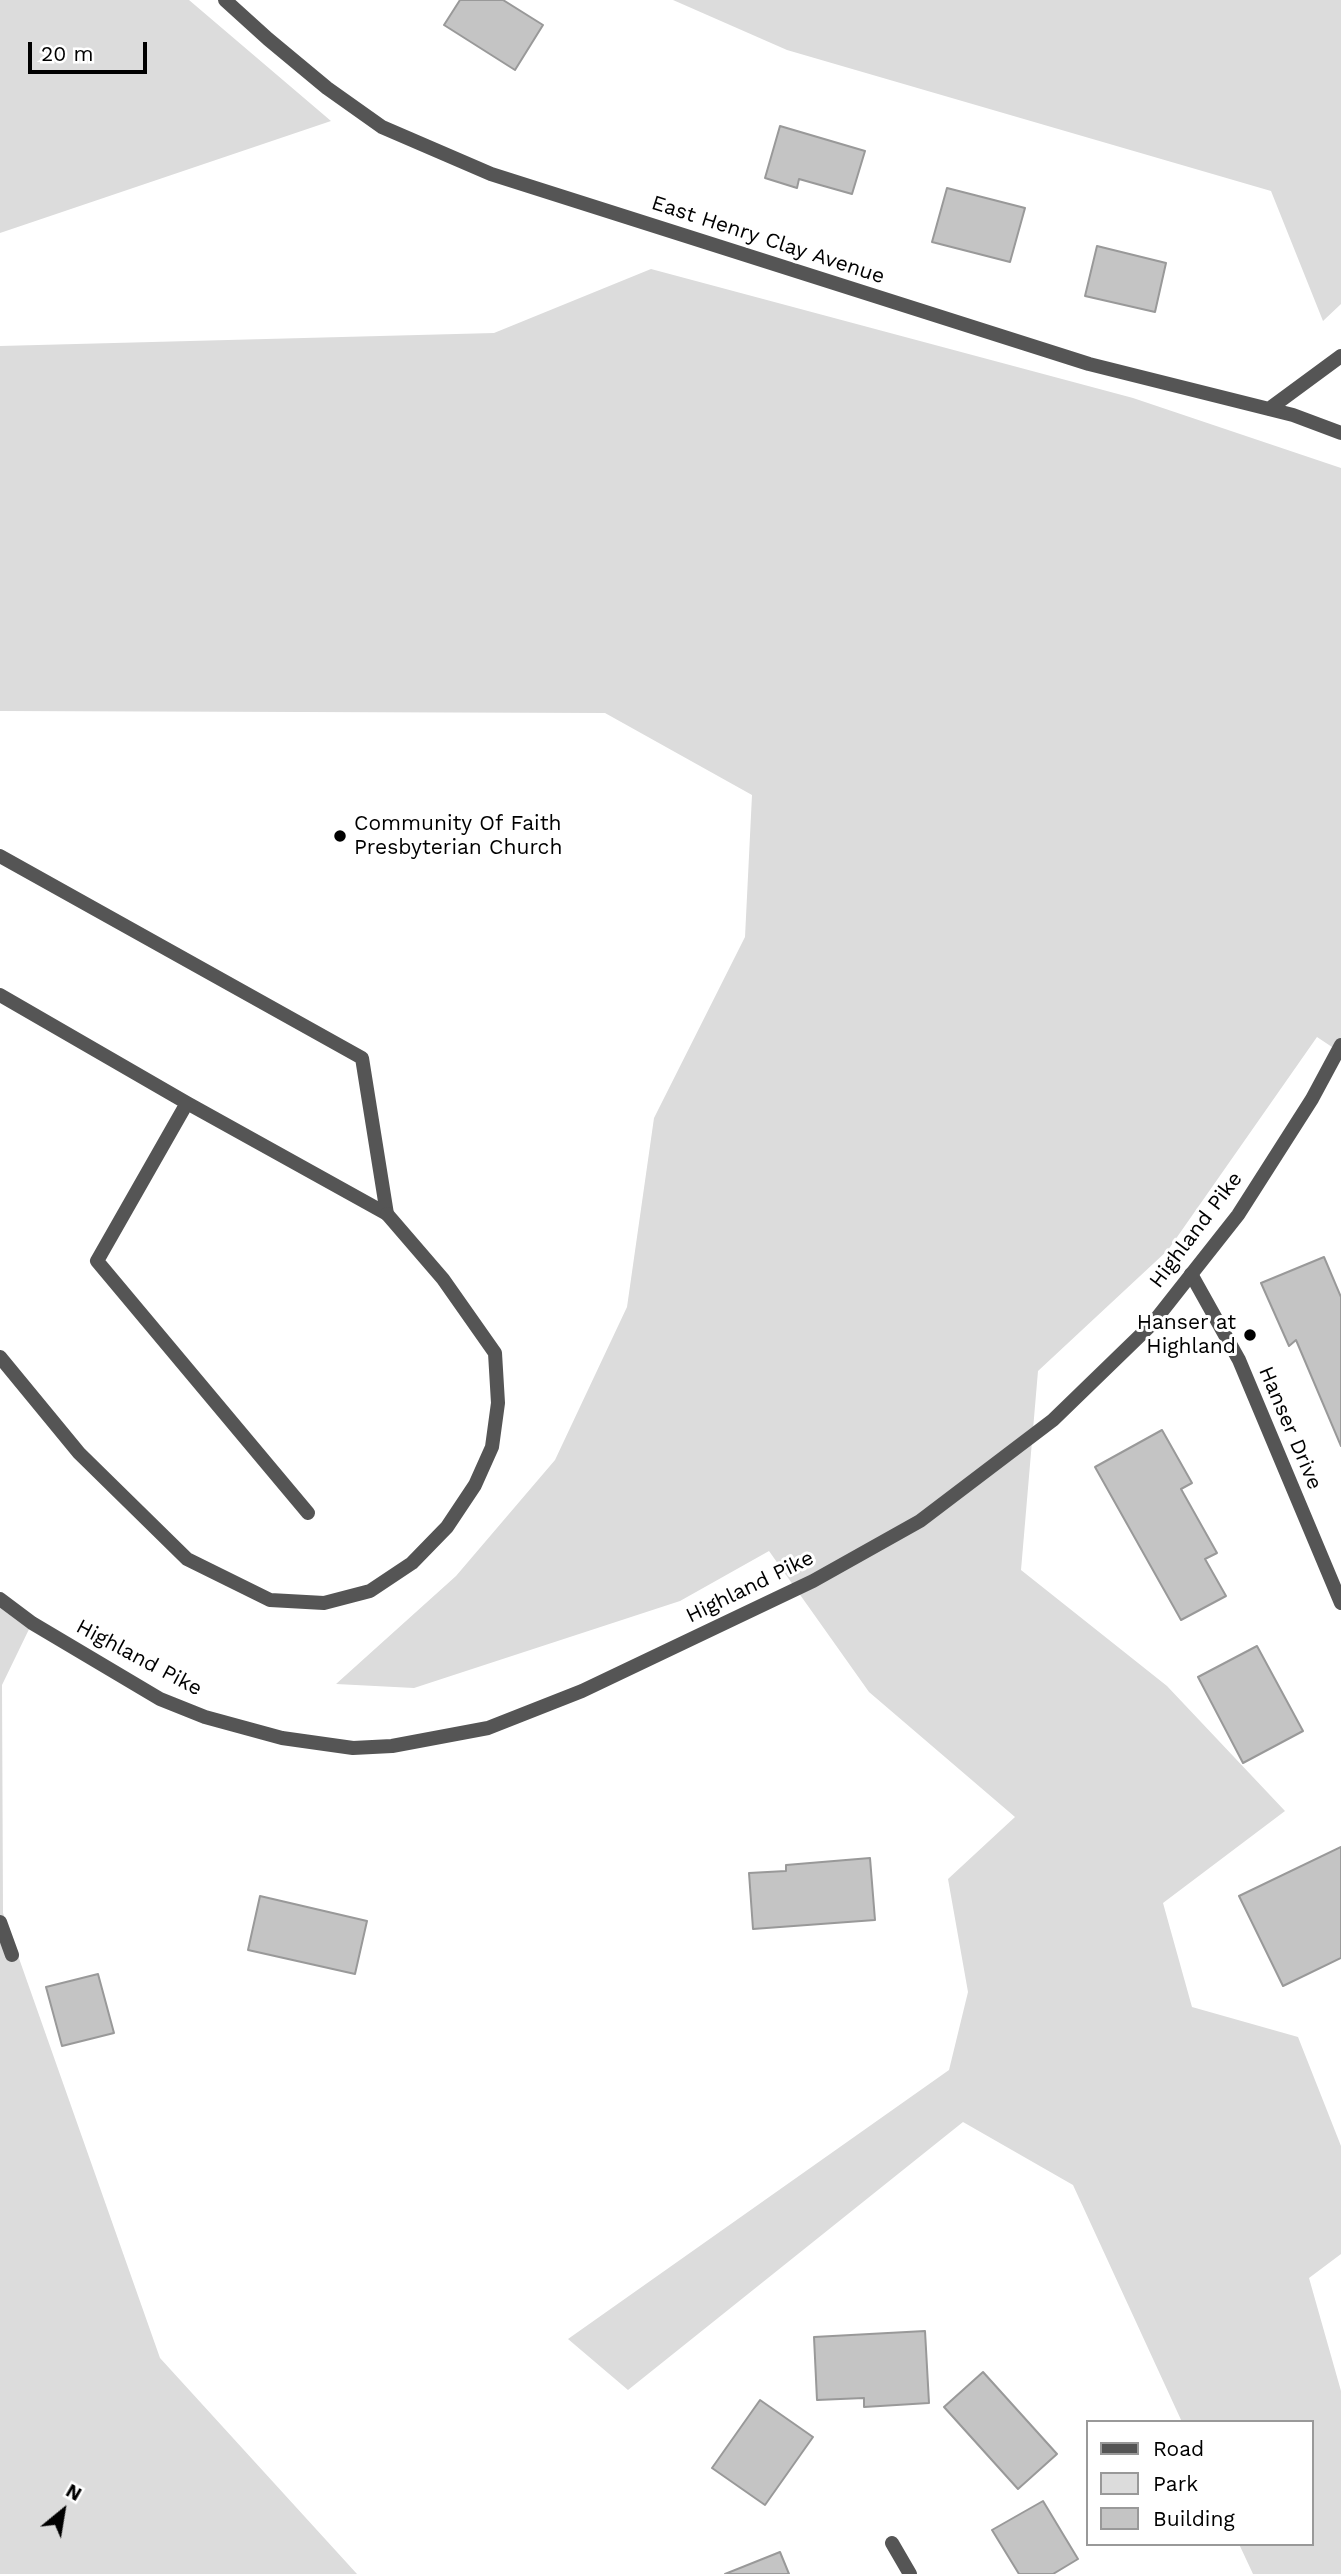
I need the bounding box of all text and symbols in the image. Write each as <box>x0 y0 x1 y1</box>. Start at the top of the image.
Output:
scale bar <box>32 28 150 72</box>
text: 20 m <box>41 41 93 66</box>
street label: East Henry Clay Avenue <box>648 190 888 290</box>
place label: Community Of Faith Presbyterian Church <box>354 811 562 861</box>
marker: Community Of Faith Presbyterian Church <box>332 828 348 844</box>
street label: Highland Pike <box>1144 1167 1248 1293</box>
place label: Hanser at Highland <box>1137 1310 1236 1360</box>
marker: Hanser at Highland <box>1242 1327 1258 1343</box>
street label: Hanser Drive <box>1253 1363 1327 1493</box>
street label: Highland Pike <box>682 1545 818 1629</box>
street label: Highland Pike <box>72 1614 206 1702</box>
legend <box>1086 2420 1313 2546</box>
text: Road <box>1153 2436 1204 2461</box>
text: Park <box>1153 2471 1198 2496</box>
north arrow <box>28 2476 98 2546</box>
text: N <box>62 2479 86 2506</box>
text: Building <box>1153 2506 1235 2531</box>

